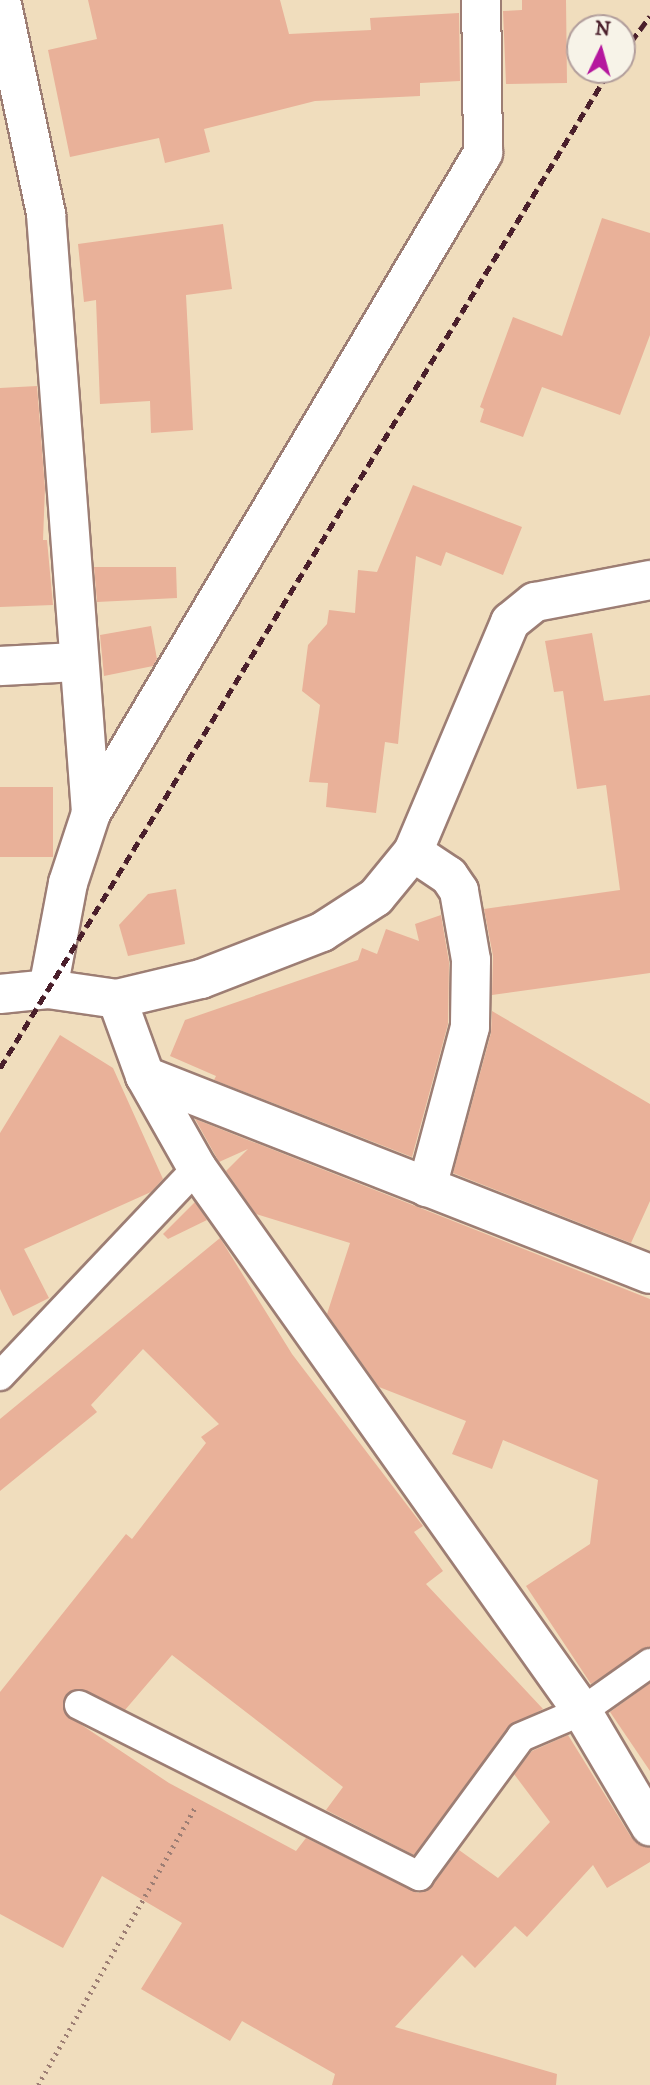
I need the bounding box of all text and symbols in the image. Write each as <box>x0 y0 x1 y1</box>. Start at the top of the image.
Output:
north arrow <box>566 14 636 84</box>
text: N <box>594 17 611 42</box>

